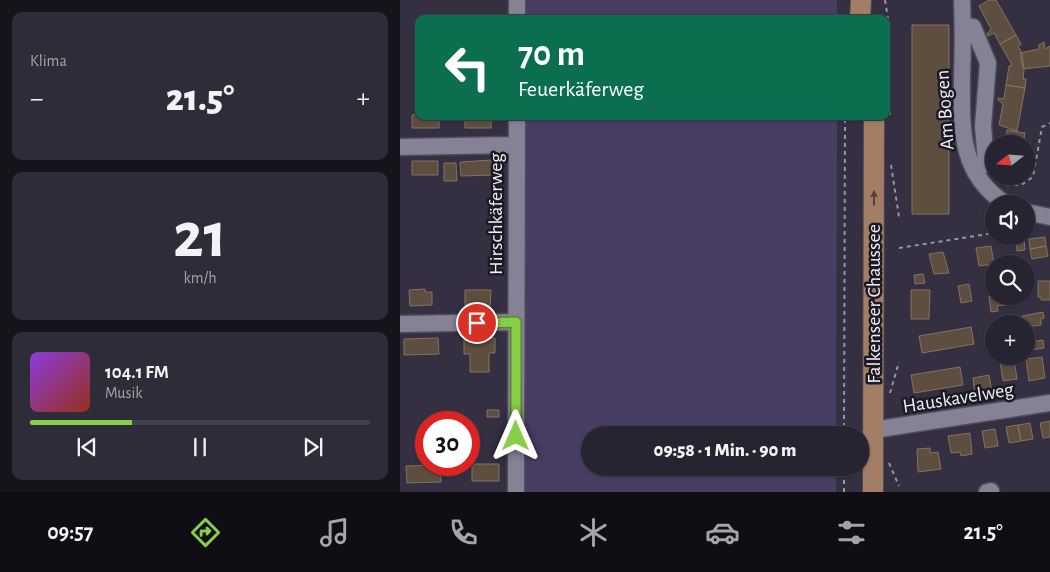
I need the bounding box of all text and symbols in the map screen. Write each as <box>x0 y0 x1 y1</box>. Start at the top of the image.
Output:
icon: left <box>435 35 500 100</box>
text: 70 m <box>518 37 585 72</box>
text: Klima <box>30 53 67 69</box>
street label: Am Bogen <box>932 69 958 151</box>
text: Feuerkäferweg <box>518 78 644 100</box>
text: 21.5° <box>166 80 234 118</box>
text: − <box>30 85 43 113</box>
text: + <box>357 85 370 113</box>
north arrow <box>985 135 1035 185</box>
map controls <box>985 135 1035 365</box>
street label: Hirschkäferweg <box>486 153 506 275</box>
one-way arrow <box>870 190 878 206</box>
button: sound <box>985 195 1035 245</box>
text: 21 <box>173 204 227 269</box>
street label: Falkenseer Chaussee <box>864 224 884 384</box>
button: search <box>985 255 1035 305</box>
text: km/h <box>183 270 217 286</box>
pin <box>456 302 498 344</box>
icon: arrive <box>463 309 491 337</box>
button: + <box>985 315 1035 365</box>
text: 104.1 FM <box>105 363 169 382</box>
street label: Hauskavelweg <box>901 379 1015 417</box>
text: Musik <box>105 385 143 401</box>
position arrow <box>489 409 541 461</box>
speed limit sign: 30 <box>415 411 480 476</box>
icon: previous <box>73 433 101 461</box>
icon: pause <box>186 433 214 461</box>
icon: next <box>299 433 327 461</box>
text: 09:58 · 1 Min. · 90 m <box>654 441 796 460</box>
icon: directions <box>188 515 223 550</box>
icon: music <box>317 515 352 550</box>
icon: phone <box>446 515 481 550</box>
icon: climate <box>576 515 611 550</box>
icon: car <box>705 515 740 550</box>
icon: filters <box>834 515 869 550</box>
text: 09:57 <box>47 521 93 543</box>
text: 21.5° <box>963 521 1003 543</box>

